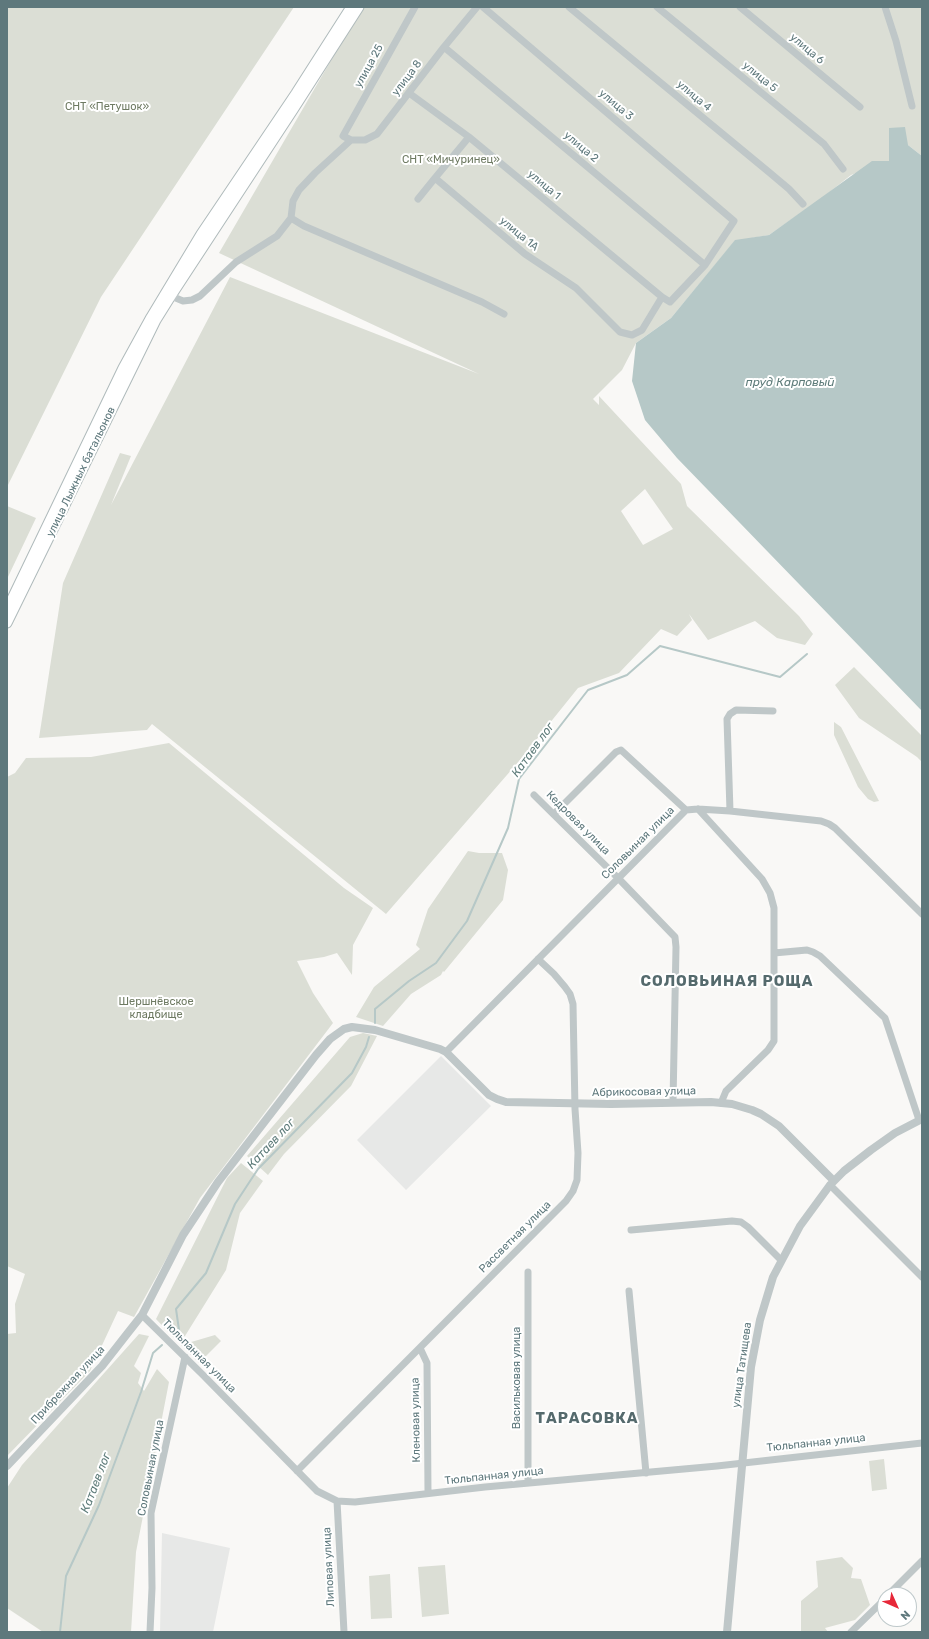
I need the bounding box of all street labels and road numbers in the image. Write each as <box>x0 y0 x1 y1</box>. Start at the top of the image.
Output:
street label: улица 6 <box>787 31 827 67</box>
street label: улица 25 <box>352 42 386 90</box>
street label: улица 8 <box>389 58 425 98</box>
street label: улица 5 <box>740 59 780 95</box>
street label: улица 4 <box>674 78 714 114</box>
street label: улица 3 <box>596 87 636 123</box>
street label: улица 2 <box>561 129 601 165</box>
street label: улица 1 <box>525 167 563 203</box>
street label: улица 1А <box>497 214 541 254</box>
street label: улица Лыжных батальонов <box>44 405 118 539</box>
street label: Кедровая улица <box>543 788 613 858</box>
street label: Соловьиная улица <box>599 804 677 882</box>
street label: Абрикосовая улица <box>592 1084 696 1100</box>
street label: Рассветная улица <box>476 1198 554 1276</box>
street label: Тюльпанная улица <box>159 1316 239 1396</box>
street label: улица Татищева <box>729 1321 755 1409</box>
street label: Васильковая улица <box>510 1327 524 1429</box>
street label: Прибрежная улица <box>28 1343 108 1427</box>
street label: Кленовая улица <box>409 1377 423 1463</box>
street label: Соловьиная улица <box>135 1419 167 1517</box>
street label: Тюльпанная улица <box>766 1431 866 1455</box>
street label: Тюльпанная улица <box>444 1464 544 1488</box>
street label: Липовая улица <box>320 1527 338 1607</box>

